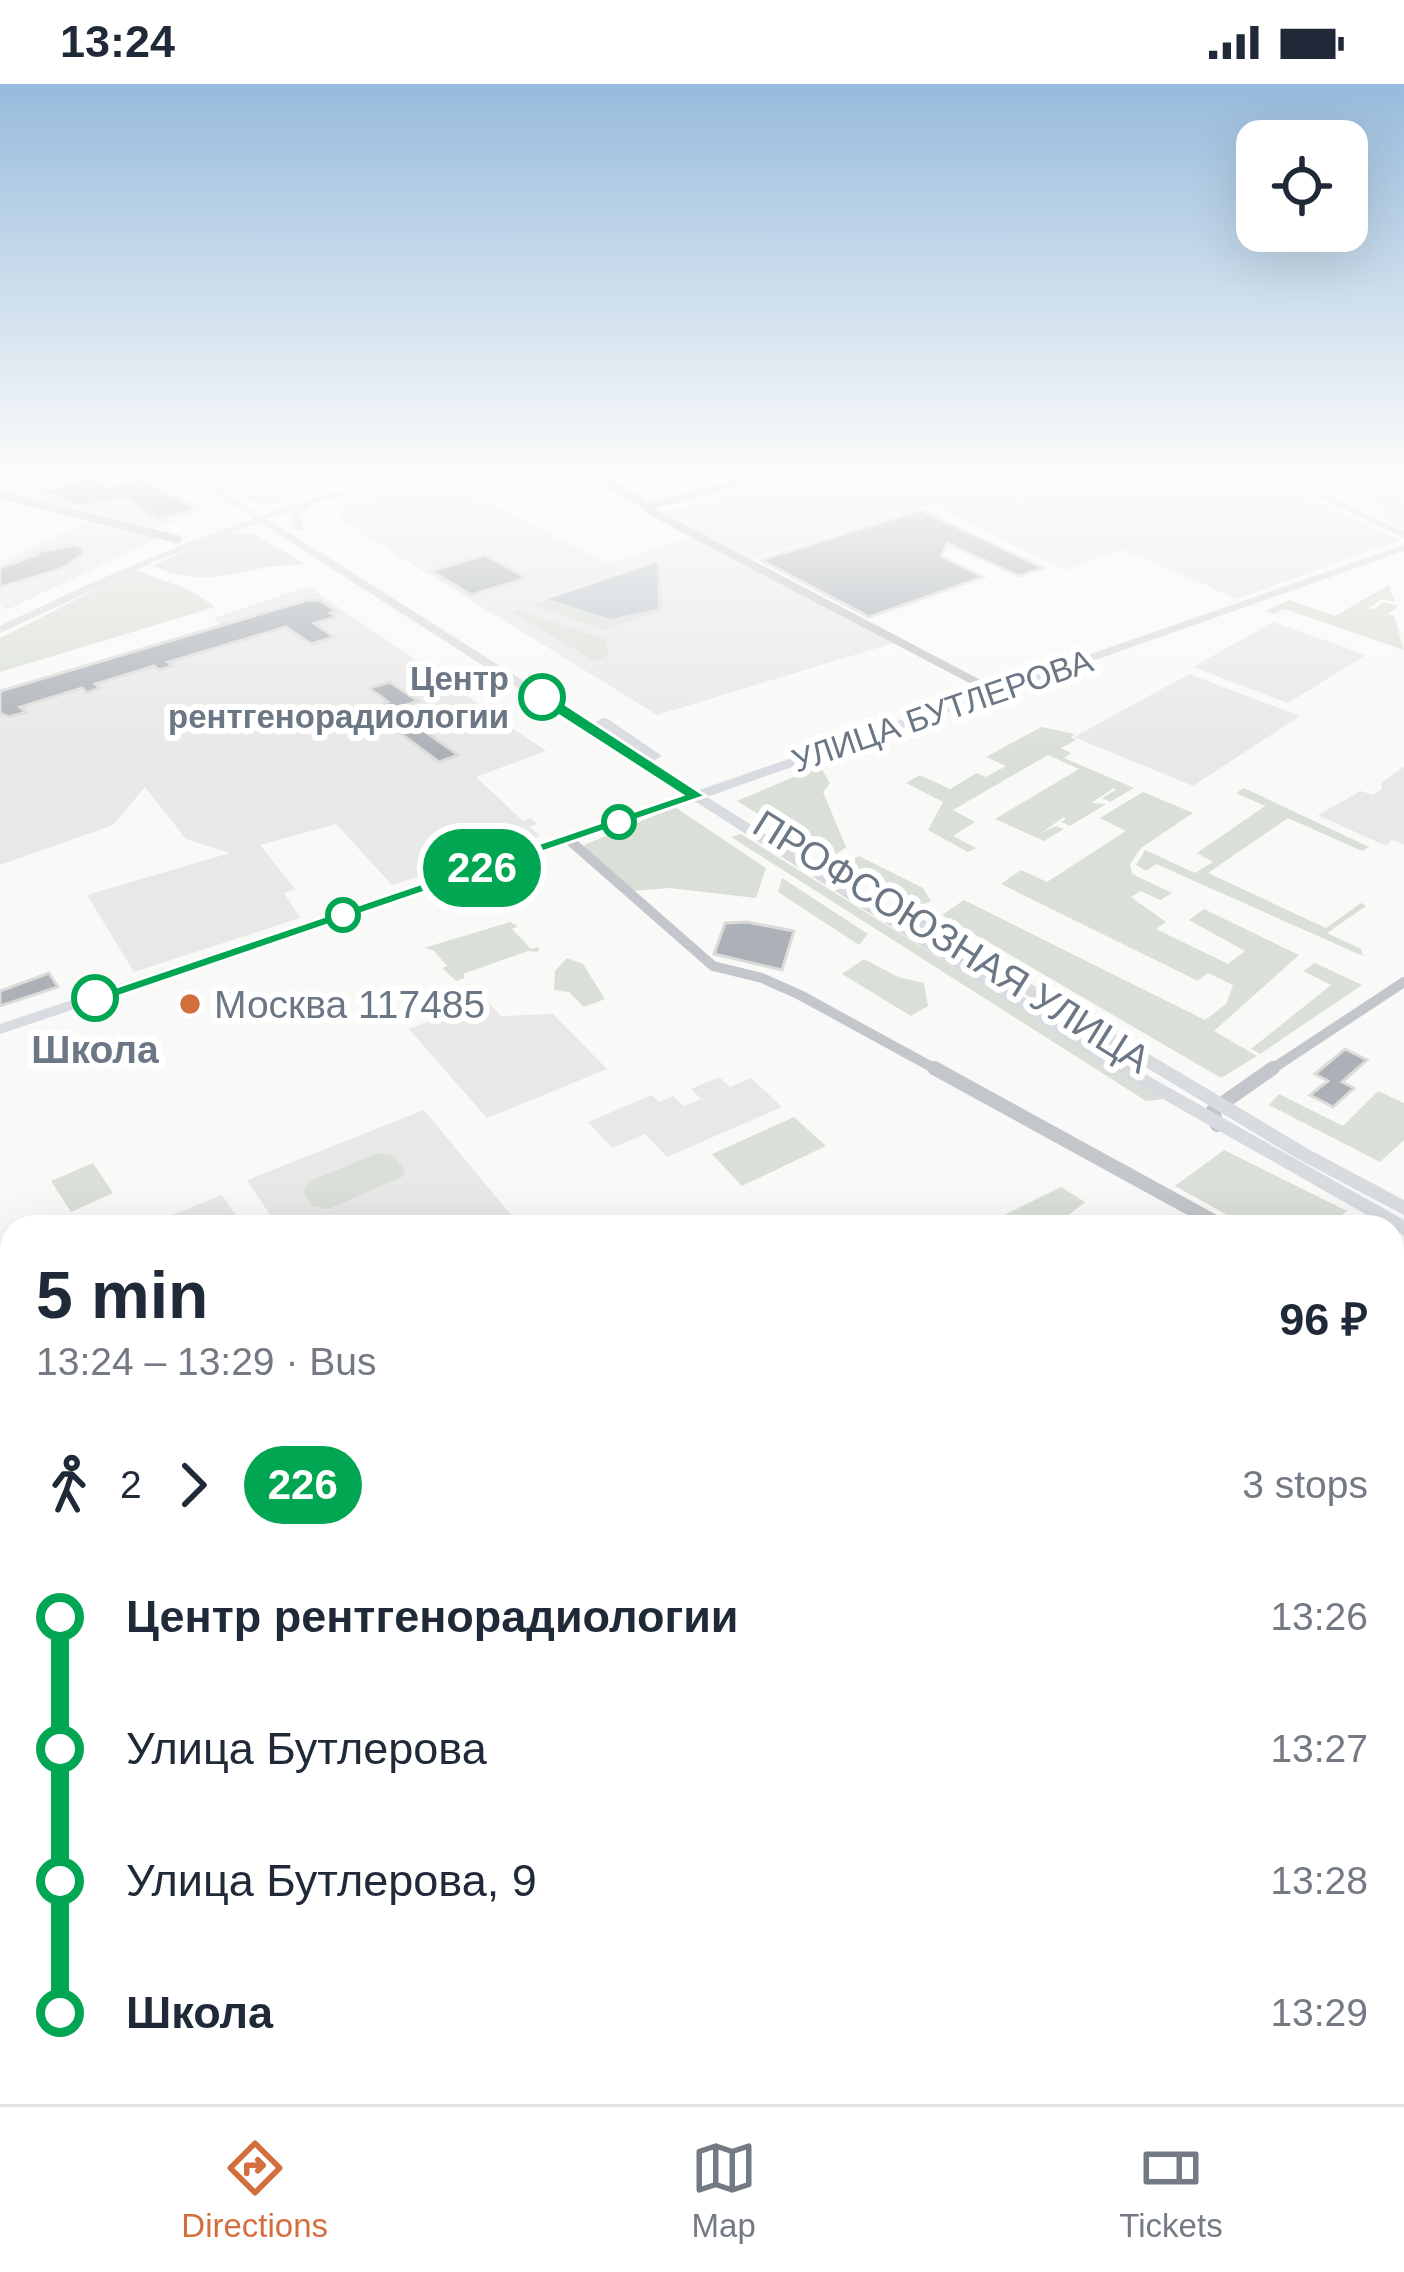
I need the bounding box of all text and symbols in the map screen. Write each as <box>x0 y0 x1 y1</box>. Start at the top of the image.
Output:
text: 13:24 <box>60 16 175 67</box>
map controls <box>1236 120 1368 252</box>
button: locate <box>1236 120 1368 252</box>
street label: УЛИЦА БУТЛЕРОВА <box>787 642 1097 779</box>
place label: Центр рентгенорадиологии <box>168 660 509 735</box>
marker: Центр рентгенорадиологии <box>520 675 564 719</box>
street label: ПРОФСОЮЗНАЯ УЛИЦА <box>746 802 1158 1081</box>
unlabelled marker <box>603 806 635 838</box>
line badge: 226 <box>413 829 551 907</box>
text: 226 <box>447 844 517 891</box>
unlabelled marker <box>327 899 359 931</box>
marker: Школа <box>73 976 117 1020</box>
place label: Москва 117485 <box>214 983 485 1026</box>
marker: Москва 117485 <box>177 991 203 1017</box>
place label: Школа <box>31 1028 159 1071</box>
text: 5 min <box>36 1258 208 1332</box>
text: 96 ₽ <box>1279 1294 1368 1345</box>
text: 13:24 – 13:29 · Bus <box>36 1340 376 1383</box>
icon: walk <box>36 1452 102 1518</box>
icon: forward <box>160 1452 226 1518</box>
text: 226 <box>268 1461 338 1508</box>
text: 2 <box>120 1463 142 1506</box>
text: 3 stops <box>1242 1463 1368 1506</box>
text: Центр рентгенорадиологии <box>126 1591 739 1642</box>
text: 13:26 <box>1270 1595 1368 1638</box>
text: Улица Бутлерова <box>126 1723 487 1774</box>
text: 13:27 <box>1270 1727 1368 1770</box>
text: Улица Бутлерова, 9 <box>126 1855 537 1906</box>
text: 13:28 <box>1270 1859 1368 1902</box>
text: Школа <box>126 1987 273 2038</box>
text: 13:29 <box>1270 1991 1368 2034</box>
tab: Directions <box>181 2135 328 2245</box>
tab: Map <box>691 2135 757 2245</box>
tab: Tickets <box>1119 2135 1223 2245</box>

